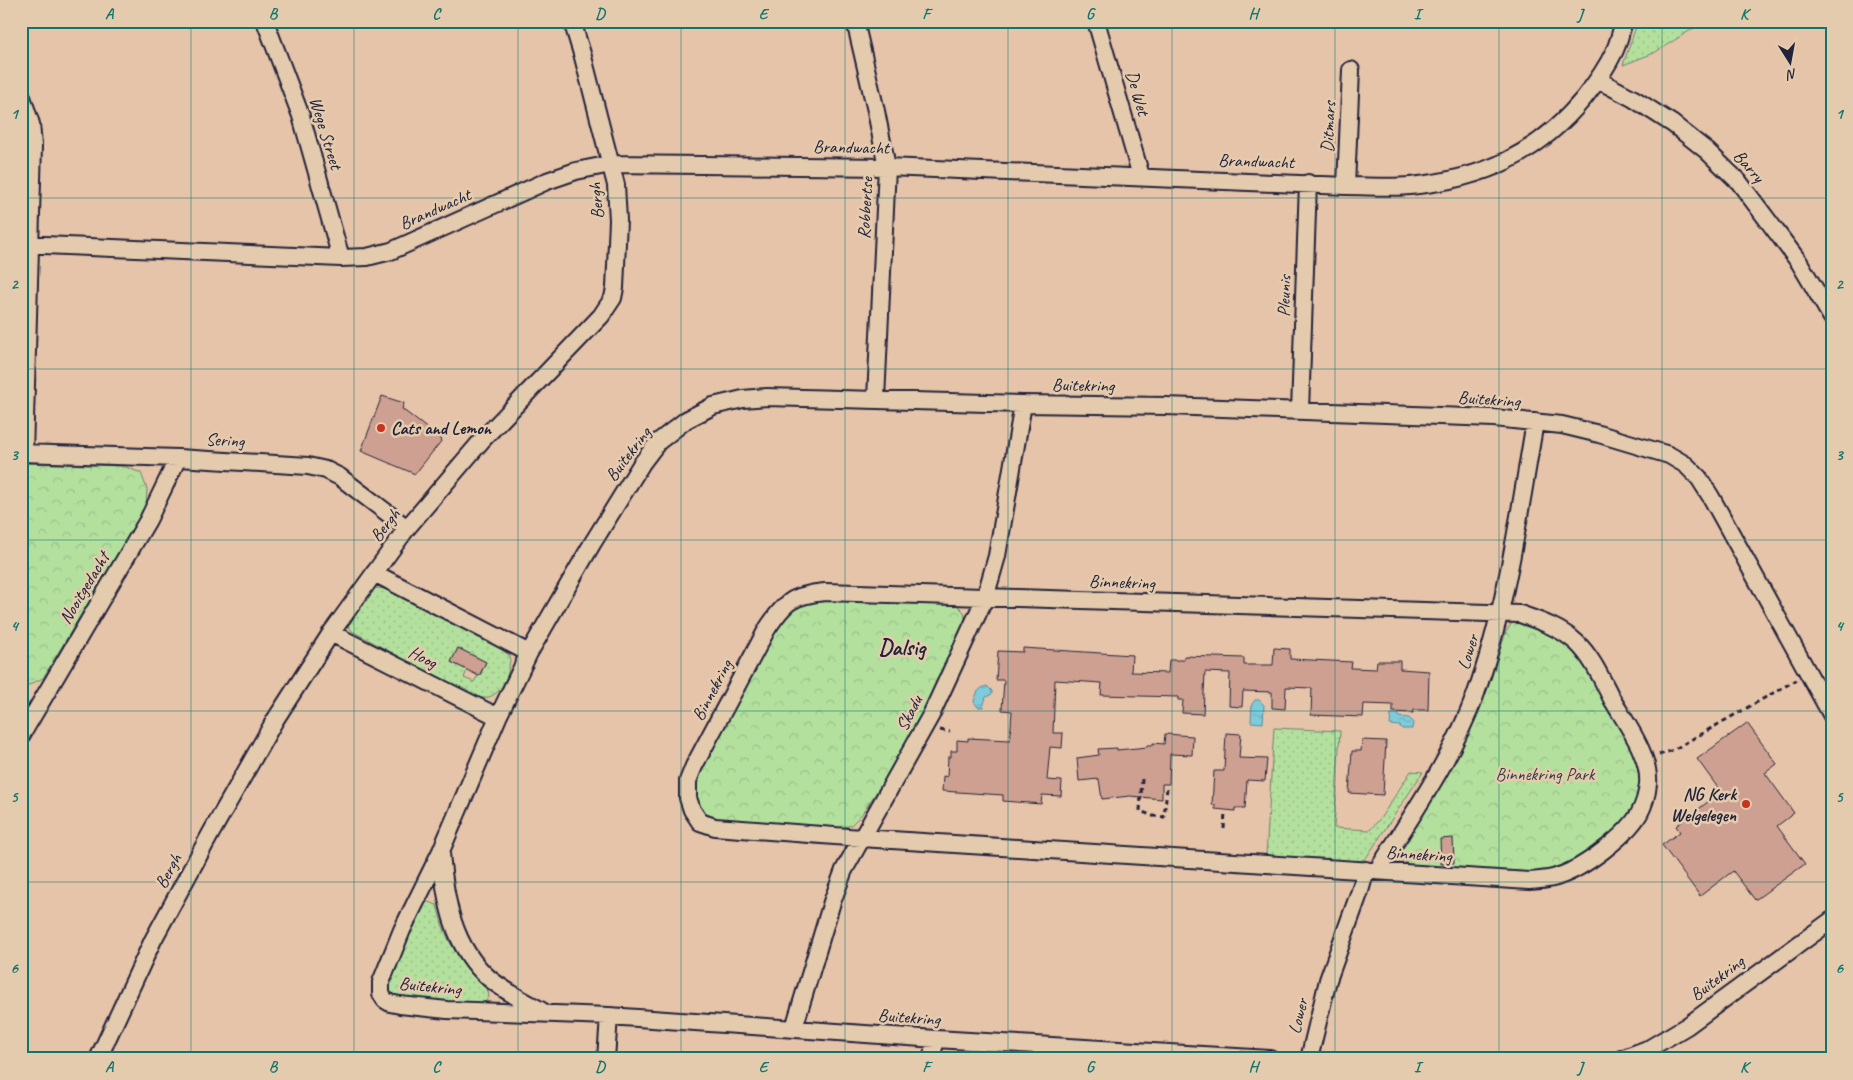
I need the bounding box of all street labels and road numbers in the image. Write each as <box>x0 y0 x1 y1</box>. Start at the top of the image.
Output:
street label: De Wet <box>1121 68 1155 120</box>
street label: Wege Street <box>305 94 348 174</box>
street label: Ditmars <box>1316 99 1340 153</box>
street label: Brandwacht <box>813 135 891 159</box>
street label: Barry <box>1729 145 1771 188</box>
street label: Brandwacht <box>1218 149 1296 173</box>
street label: Robbertse <box>852 175 878 239</box>
street label: Bergh <box>583 181 609 220</box>
street label: Brandwacht <box>396 183 476 234</box>
street label: Pleunis <box>1272 273 1296 317</box>
street label: Buitekring <box>1052 373 1116 397</box>
street label: Buitekring <box>1457 386 1522 412</box>
street label: Buitekring <box>601 421 656 485</box>
street label: Sering <box>205 428 246 452</box>
street label: Bergh <box>365 503 405 546</box>
street label: Nooitgedacht <box>54 546 116 628</box>
street label: Binnekring <box>1089 570 1157 594</box>
street label: Lower <box>1452 630 1484 672</box>
street label: Hoog <box>405 641 442 674</box>
street label: Binnekring <box>687 654 738 724</box>
street label: Skadu <box>891 690 928 735</box>
street label: Binnekring <box>1385 841 1454 867</box>
street label: Bergh <box>150 849 187 892</box>
street label: Buitekring <box>1686 950 1750 1005</box>
street label: Buitekring <box>398 972 464 1000</box>
street label: Lower <box>1283 995 1313 1036</box>
street label: Buitekring <box>877 1004 942 1030</box>

